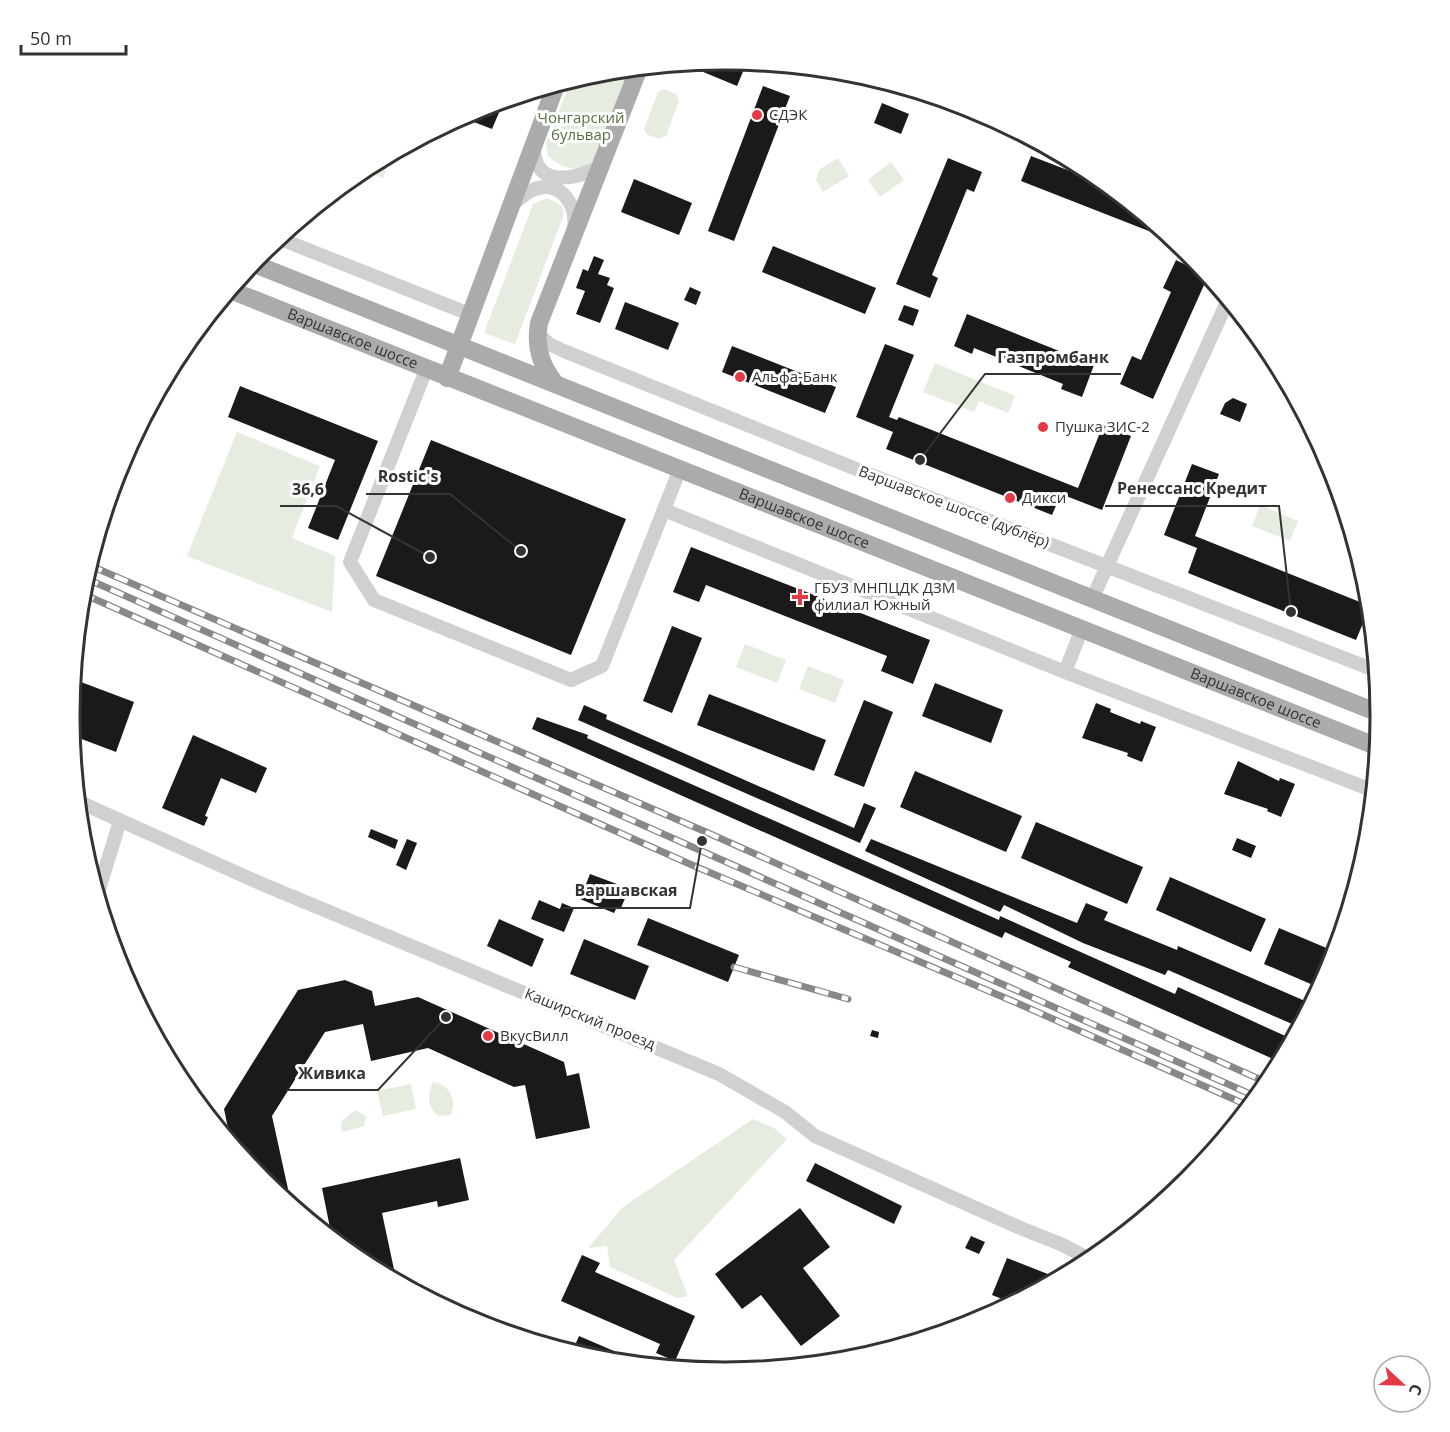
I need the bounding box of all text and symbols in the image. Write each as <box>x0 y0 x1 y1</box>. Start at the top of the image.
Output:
scale bar <box>21 18 126 56</box>
text: 50 m <box>30 26 72 50</box>
place label: СДЭК <box>769 104 808 124</box>
park label: Чонгарский бульвар <box>538 107 624 144</box>
marker: СДЭК <box>750 108 764 122</box>
street label: Варшавское шоссе <box>285 303 421 373</box>
callout: Газпромбанк <box>985 340 1121 374</box>
text: Газпромбанк <box>997 346 1109 368</box>
place label: Альфа-Банк <box>752 366 838 386</box>
marker: Альфа-Банк <box>733 370 747 384</box>
place label: Пушка ЗИС-2 <box>1055 416 1150 436</box>
marker: Пушка ЗИС-2 <box>1036 420 1050 434</box>
callout: Rostic's <box>366 460 450 494</box>
street label: Варшавское шоссе (дублёр) <box>856 460 1053 552</box>
text: Rostic's <box>378 465 438 487</box>
callout: 36,6 <box>280 472 336 506</box>
callout: Ренессанс Кредит <box>1105 472 1279 506</box>
text: Ренессанс Кредит <box>1117 477 1267 499</box>
text: 36,6 <box>292 478 324 500</box>
street label: Варшавское шоссе <box>736 483 873 553</box>
place label: Дикси <box>1022 487 1066 507</box>
marker: Дикси <box>1003 491 1017 505</box>
place label: ГБУЗ МНПЦДК ДЗМ филиал Южный <box>814 577 955 614</box>
marker: ГБУЗ МНПЦДК ДЗМ филиал Южный <box>791 588 809 606</box>
street label: Варшавское шоссе <box>1188 662 1324 732</box>
callout: Варшавская <box>563 874 690 908</box>
text: Варшавская <box>574 879 678 901</box>
street label: Каширский проезд <box>522 983 659 1054</box>
place label: ВкусВилл <box>500 1025 569 1045</box>
marker: ВкусВилл <box>481 1029 495 1043</box>
callout: Живика <box>286 1056 378 1090</box>
text: Живика <box>298 1062 366 1084</box>
north arrow <box>1372 1354 1432 1414</box>
text: С <box>1404 1381 1428 1398</box>

